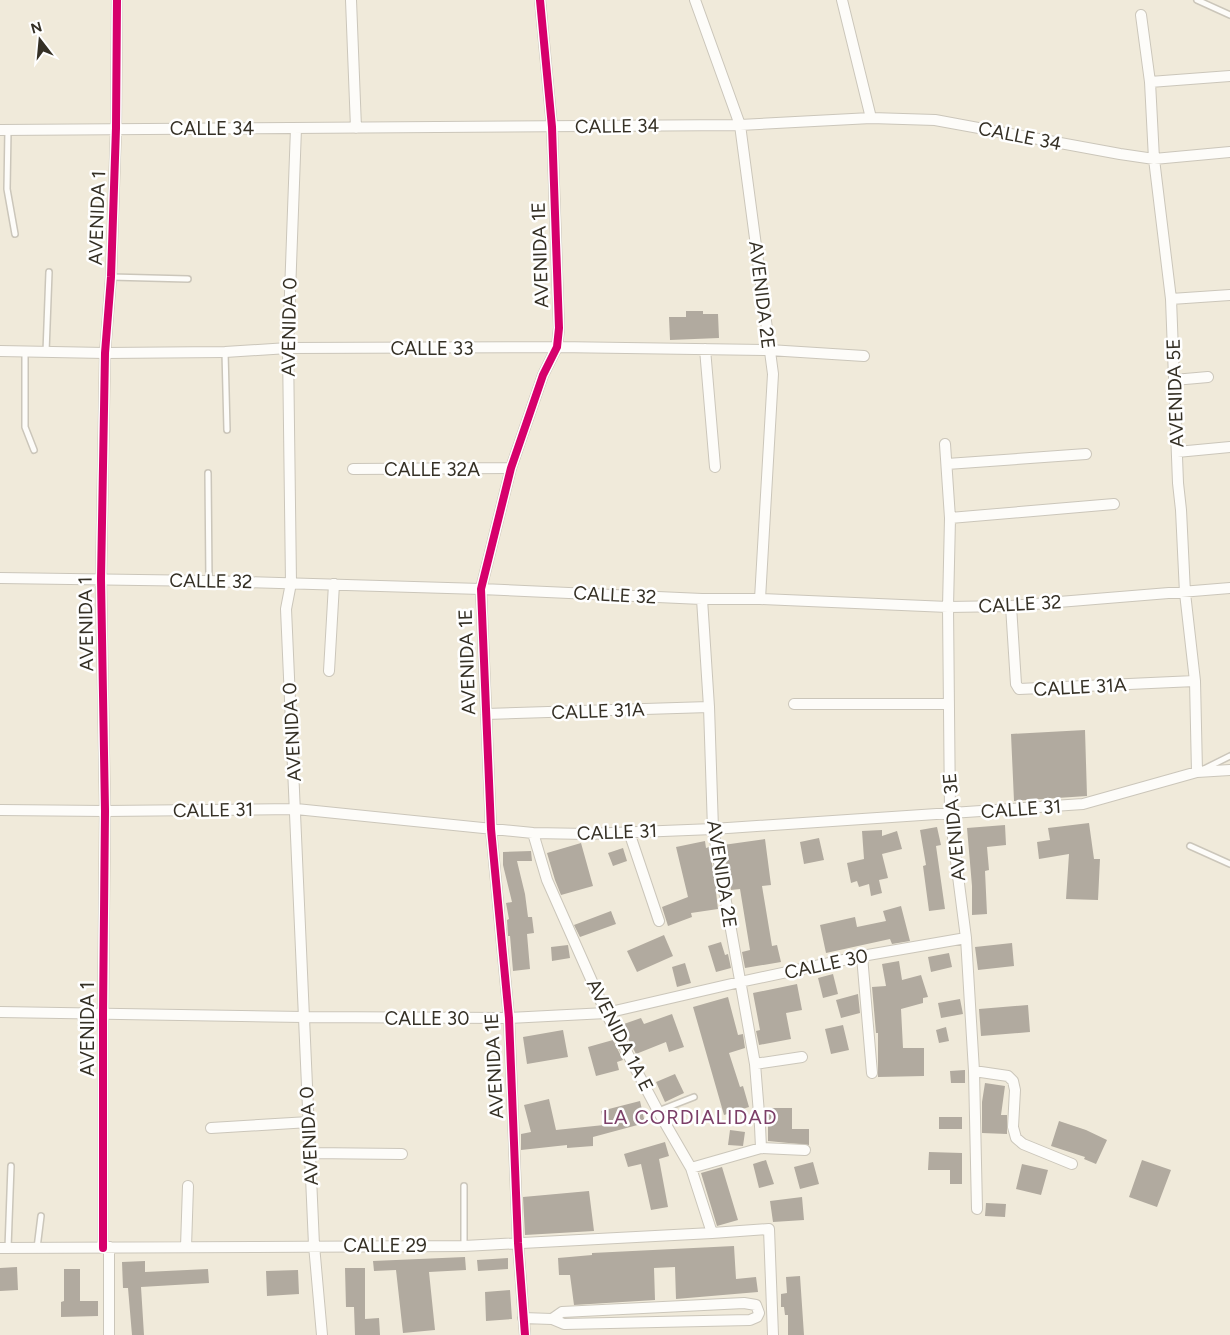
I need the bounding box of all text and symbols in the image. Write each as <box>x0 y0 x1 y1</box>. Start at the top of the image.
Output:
north arrow <box>15 15 65 65</box>
text: N <box>29 18 44 38</box>
street label: CALLE 34 <box>575 114 660 138</box>
street label: CALLE 34 <box>170 117 254 140</box>
street label: CALLE 34 <box>976 117 1064 155</box>
street label: AVENIDA 1 <box>84 170 110 266</box>
street label: AVENIDA 1E <box>527 202 553 308</box>
street label: AVENIDA 2E <box>744 240 780 350</box>
street label: AVENIDA 0 <box>277 277 301 377</box>
street label: CALLE 33 <box>391 337 473 360</box>
street label: AVENIDA 5E <box>1162 338 1188 448</box>
street label: CALLE 32A <box>384 458 480 481</box>
street label: CALLE 32 <box>169 569 253 593</box>
street label: AVENIDA 1 <box>74 576 98 672</box>
street label: CALLE 32 <box>573 581 657 609</box>
street label: CALLE 32 <box>978 590 1062 618</box>
street label: AVENIDA 1E <box>454 609 480 715</box>
street label: CALLE 31A <box>1033 673 1127 701</box>
street label: AVENIDA 0 <box>278 682 306 782</box>
street label: CALLE 31A <box>551 698 645 724</box>
street label: AVENIDA 3E <box>938 772 970 882</box>
street label: CALLE 31 <box>980 795 1062 823</box>
street label: CALLE 31 <box>173 798 253 822</box>
street label: AVENIDA 2E <box>702 818 742 930</box>
street label: CALLE 31 <box>576 819 658 845</box>
street label: CALLE 30 <box>782 944 870 984</box>
street label: AVENIDA 1A E <box>582 975 658 1095</box>
street label: AVENIDA 1 <box>76 982 99 1076</box>
street label: CALLE 30 <box>385 1007 469 1030</box>
street label: AVENIDA 1E <box>480 1012 508 1120</box>
street label: AVENIDA 0 <box>295 1086 323 1186</box>
district label: LA CORDIALIDAD <box>603 1105 777 1129</box>
street label: CALLE 29 <box>343 1234 427 1257</box>

